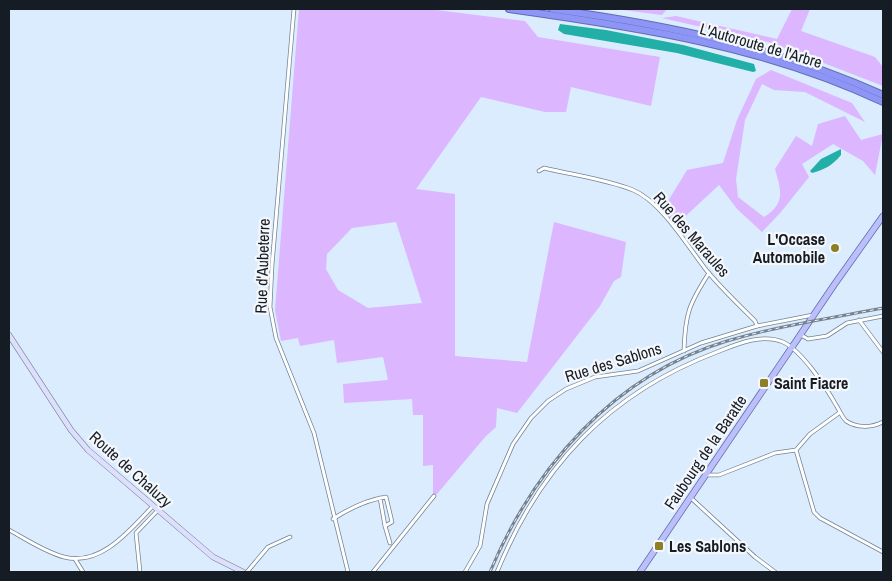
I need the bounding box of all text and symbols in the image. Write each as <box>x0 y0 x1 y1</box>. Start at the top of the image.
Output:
street label: L'Autoroute de l'Arbre <box>697 17 825 73</box>
street label: Rue des Maraules <box>649 187 735 281</box>
street label: Rue d'Aubeterre <box>249 218 275 314</box>
place label: L'Occase Automobile <box>753 228 825 268</box>
marker: L'Occase Automobile <box>829 242 841 254</box>
street label: Rue des Sablons <box>562 337 664 387</box>
place label: Saint Fiacre <box>774 372 848 394</box>
marker: Saint Fiacre <box>758 377 770 389</box>
street label: Faubourg de la Baratte <box>659 390 751 514</box>
street label: Route de Chaluzy <box>85 426 177 512</box>
place label: Les Sablons <box>669 535 746 557</box>
marker: Les Sablons <box>653 540 665 552</box>

